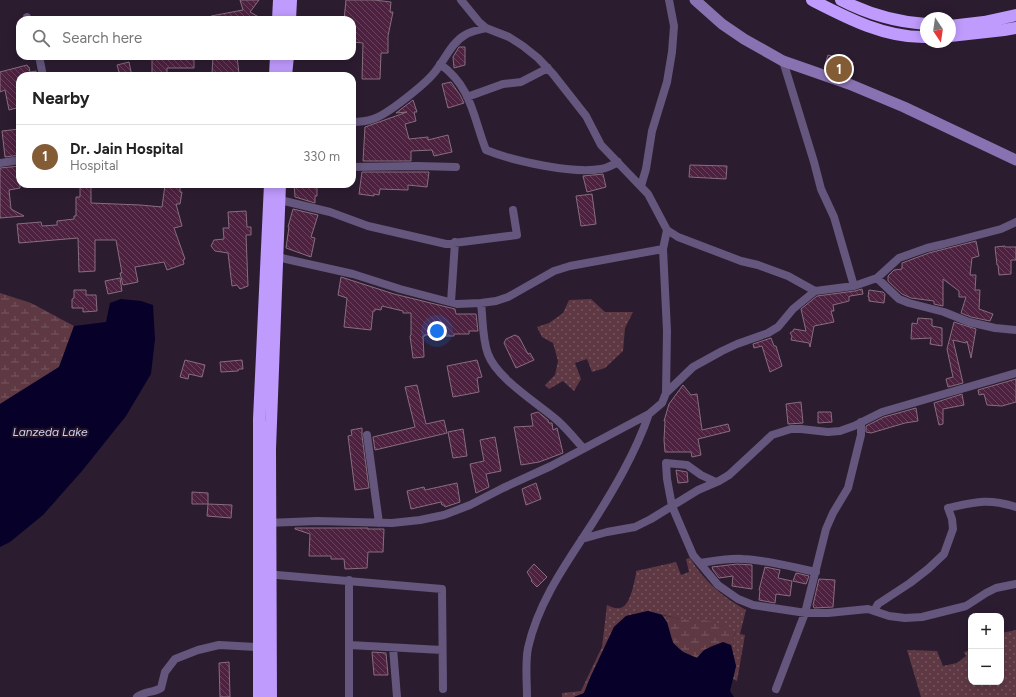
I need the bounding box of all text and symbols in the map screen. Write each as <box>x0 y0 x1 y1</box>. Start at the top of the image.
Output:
north arrow <box>920 12 956 48</box>
search box <box>16 16 356 60</box>
icon: search <box>30 27 52 49</box>
text: Search here <box>62 29 142 47</box>
pin: 1 <box>826 54 852 84</box>
text: Nearby <box>32 88 90 108</box>
text: Dr. Jain Hospital <box>70 140 183 158</box>
text: 1 <box>42 149 48 164</box>
text: 330 m <box>303 149 340 164</box>
text: Hospital <box>70 158 118 173</box>
your location <box>427 321 447 341</box>
water label: Lanzeda Lake <box>12 425 88 439</box>
map controls <box>968 613 1004 685</box>
button: + <box>968 613 1004 649</box>
button: − <box>968 649 1004 685</box>

